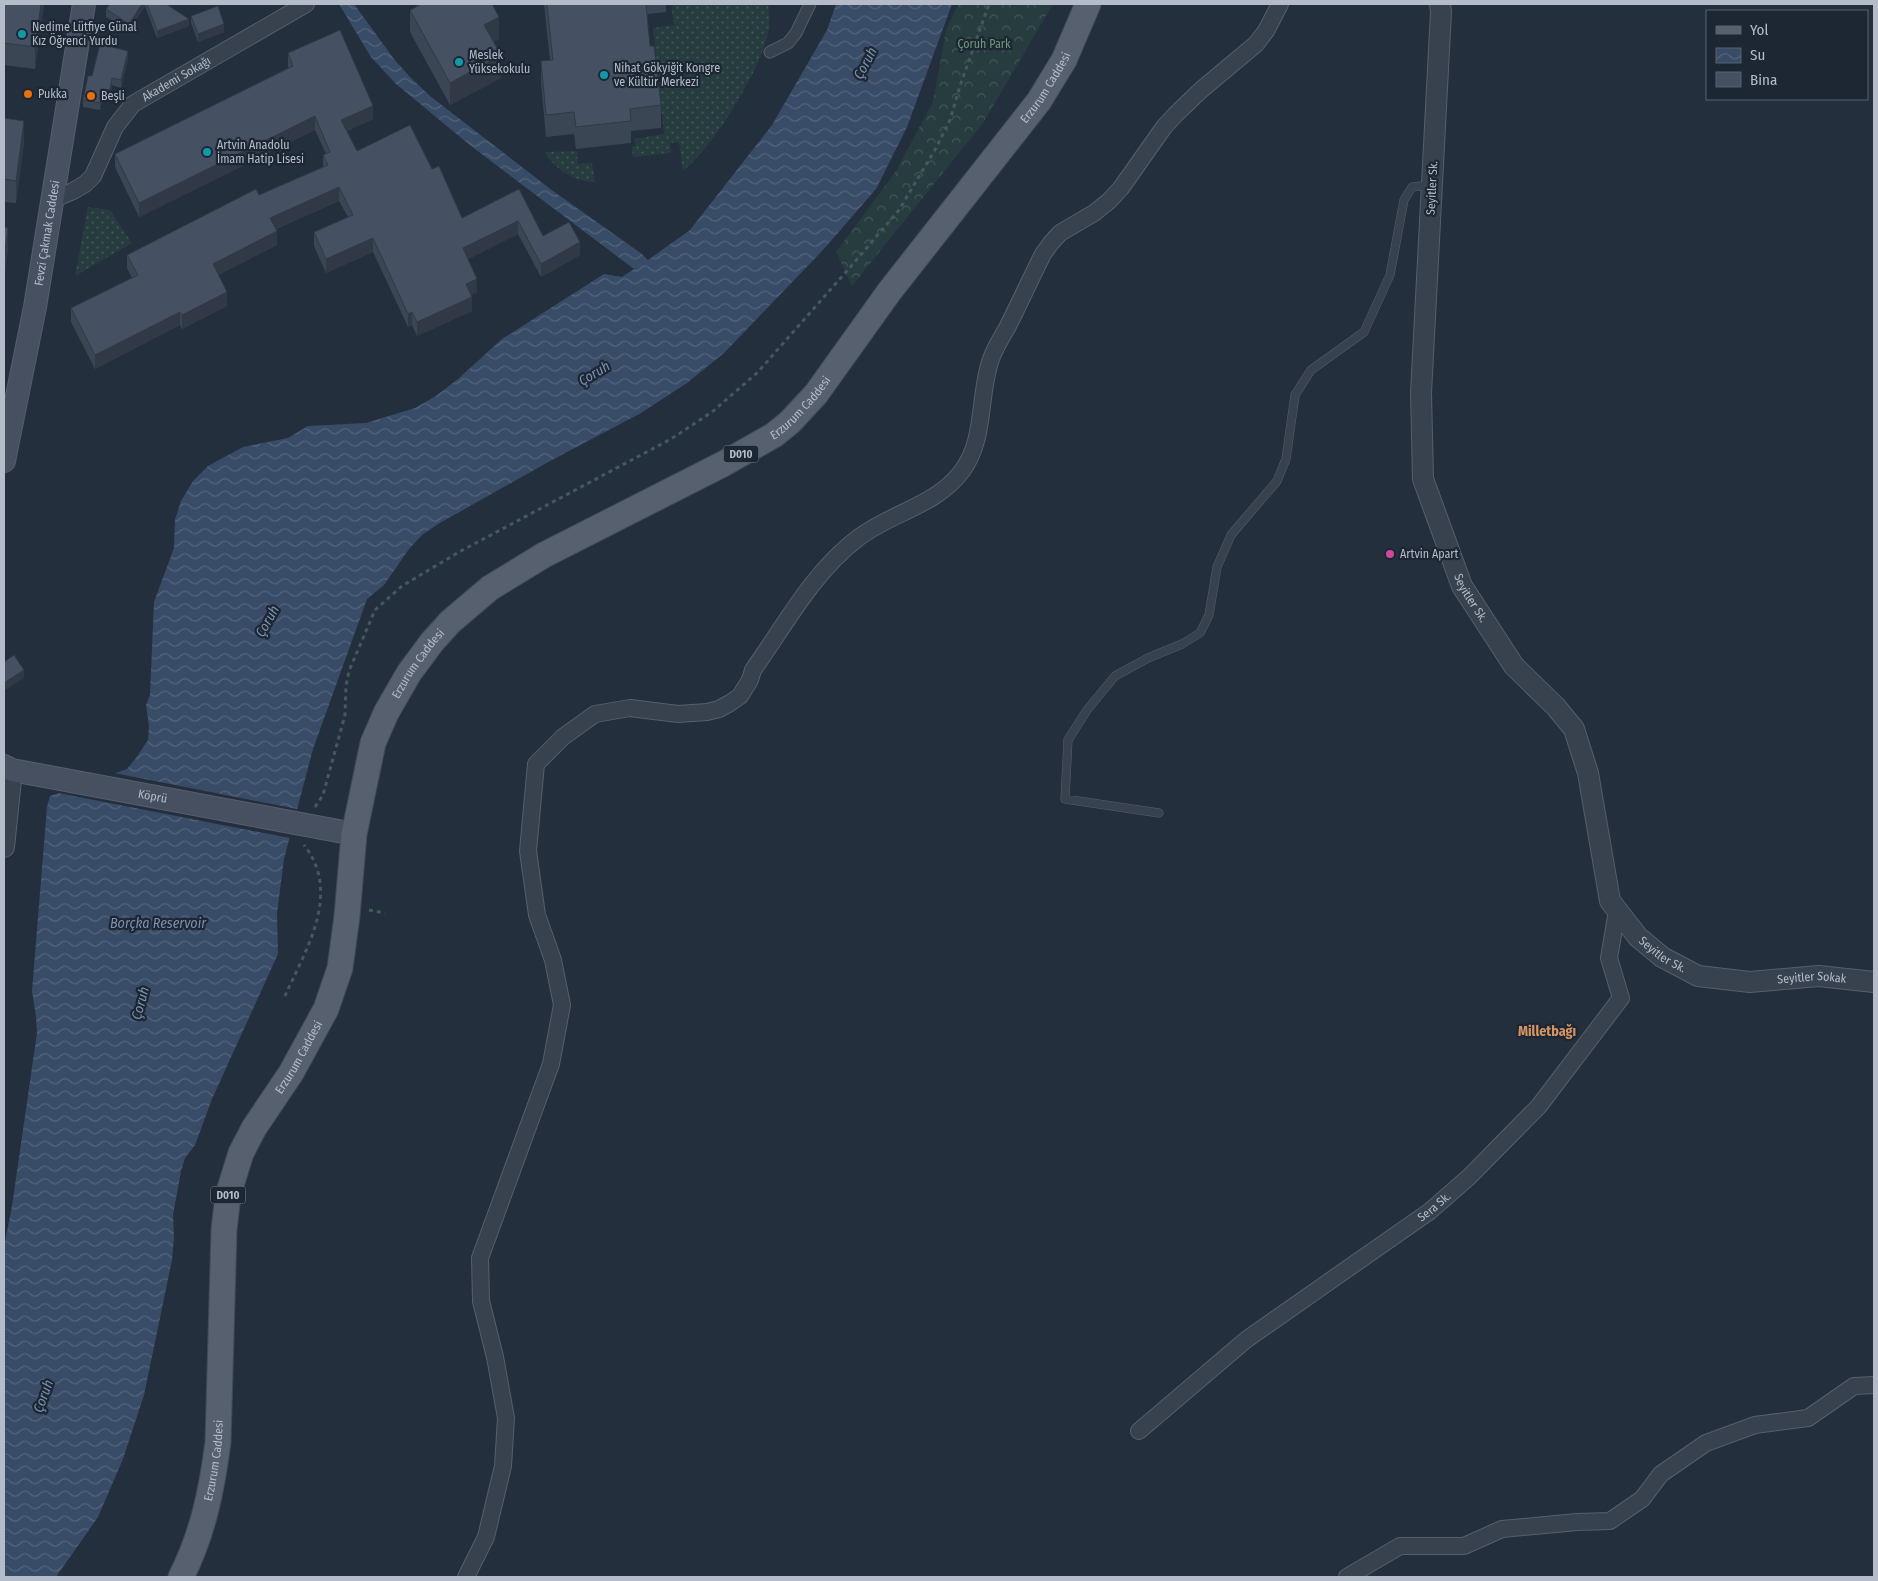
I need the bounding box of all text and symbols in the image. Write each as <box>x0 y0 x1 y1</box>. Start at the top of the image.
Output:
legend <box>1706 10 1868 100</box>
place label: Nedime Lütfiye Günal Kız Öğrenci Yurdu <box>32 20 137 48</box>
text: Yol <box>1750 21 1768 39</box>
marker: Nedime Lütfiye Günal Kız Öğrenci Yurdu <box>16 28 28 40</box>
park label: Çoruh Park <box>957 37 1011 51</box>
water label: Çoruh <box>850 44 881 82</box>
text: Su <box>1750 46 1765 64</box>
place label: Meslek Yüksekokulu <box>469 48 530 76</box>
street label: Erzurum Caddesi <box>1017 50 1074 126</box>
street label: Akademi Sokağı <box>139 54 213 104</box>
marker: Meslek Yüksekokulu <box>453 56 465 68</box>
place label: Nihat Gökyiğit Kongre ve Kültür Merkezi <box>614 61 720 89</box>
marker: Nihat Gökyiğit Kongre ve Kültür Merkezi <box>598 69 610 81</box>
text: Bina <box>1750 71 1777 89</box>
place label: Pukka <box>38 87 67 101</box>
marker: Pukka <box>22 88 34 100</box>
place label: Beşli <box>101 89 125 103</box>
marker: Beşli <box>85 90 97 102</box>
place label: Artvin Anadolu İmam Hatip Lisesi <box>217 138 304 166</box>
marker: Artvin Anadolu İmam Hatip Lisesi <box>201 146 213 158</box>
street label: Seyitler Sk. <box>1424 160 1440 215</box>
street label: Fevzi Çakmak Caddesi <box>32 179 62 287</box>
water label: Çoruh <box>576 358 613 389</box>
street label: Erzurum Caddesi <box>768 374 833 443</box>
road number: D010 <box>724 446 758 462</box>
place label: Artvin Apart <box>1400 547 1459 561</box>
marker: Artvin Apart <box>1384 548 1396 560</box>
street label: Seyitler Sk. <box>1451 572 1491 625</box>
water label: Çoruh <box>252 602 283 640</box>
street label: Erzurum Caddesi <box>389 626 447 701</box>
street label: Köprü <box>137 787 168 806</box>
water label: Borçka Reservoir <box>110 915 207 932</box>
street label: Seyitler Sk. <box>1636 934 1689 976</box>
street label: Seyitler Sokak <box>1777 969 1847 987</box>
water label: Çoruh <box>128 985 153 1022</box>
street label: Erzurum Caddesi <box>272 1018 325 1096</box>
district label: Milletbağı <box>1518 1023 1576 1040</box>
road number: D010 <box>210 1186 246 1204</box>
street label: Sera Sk. <box>1415 1189 1454 1224</box>
water label: Çoruh <box>30 1378 57 1415</box>
street label: Erzurum Caddesi <box>201 1420 226 1502</box>

